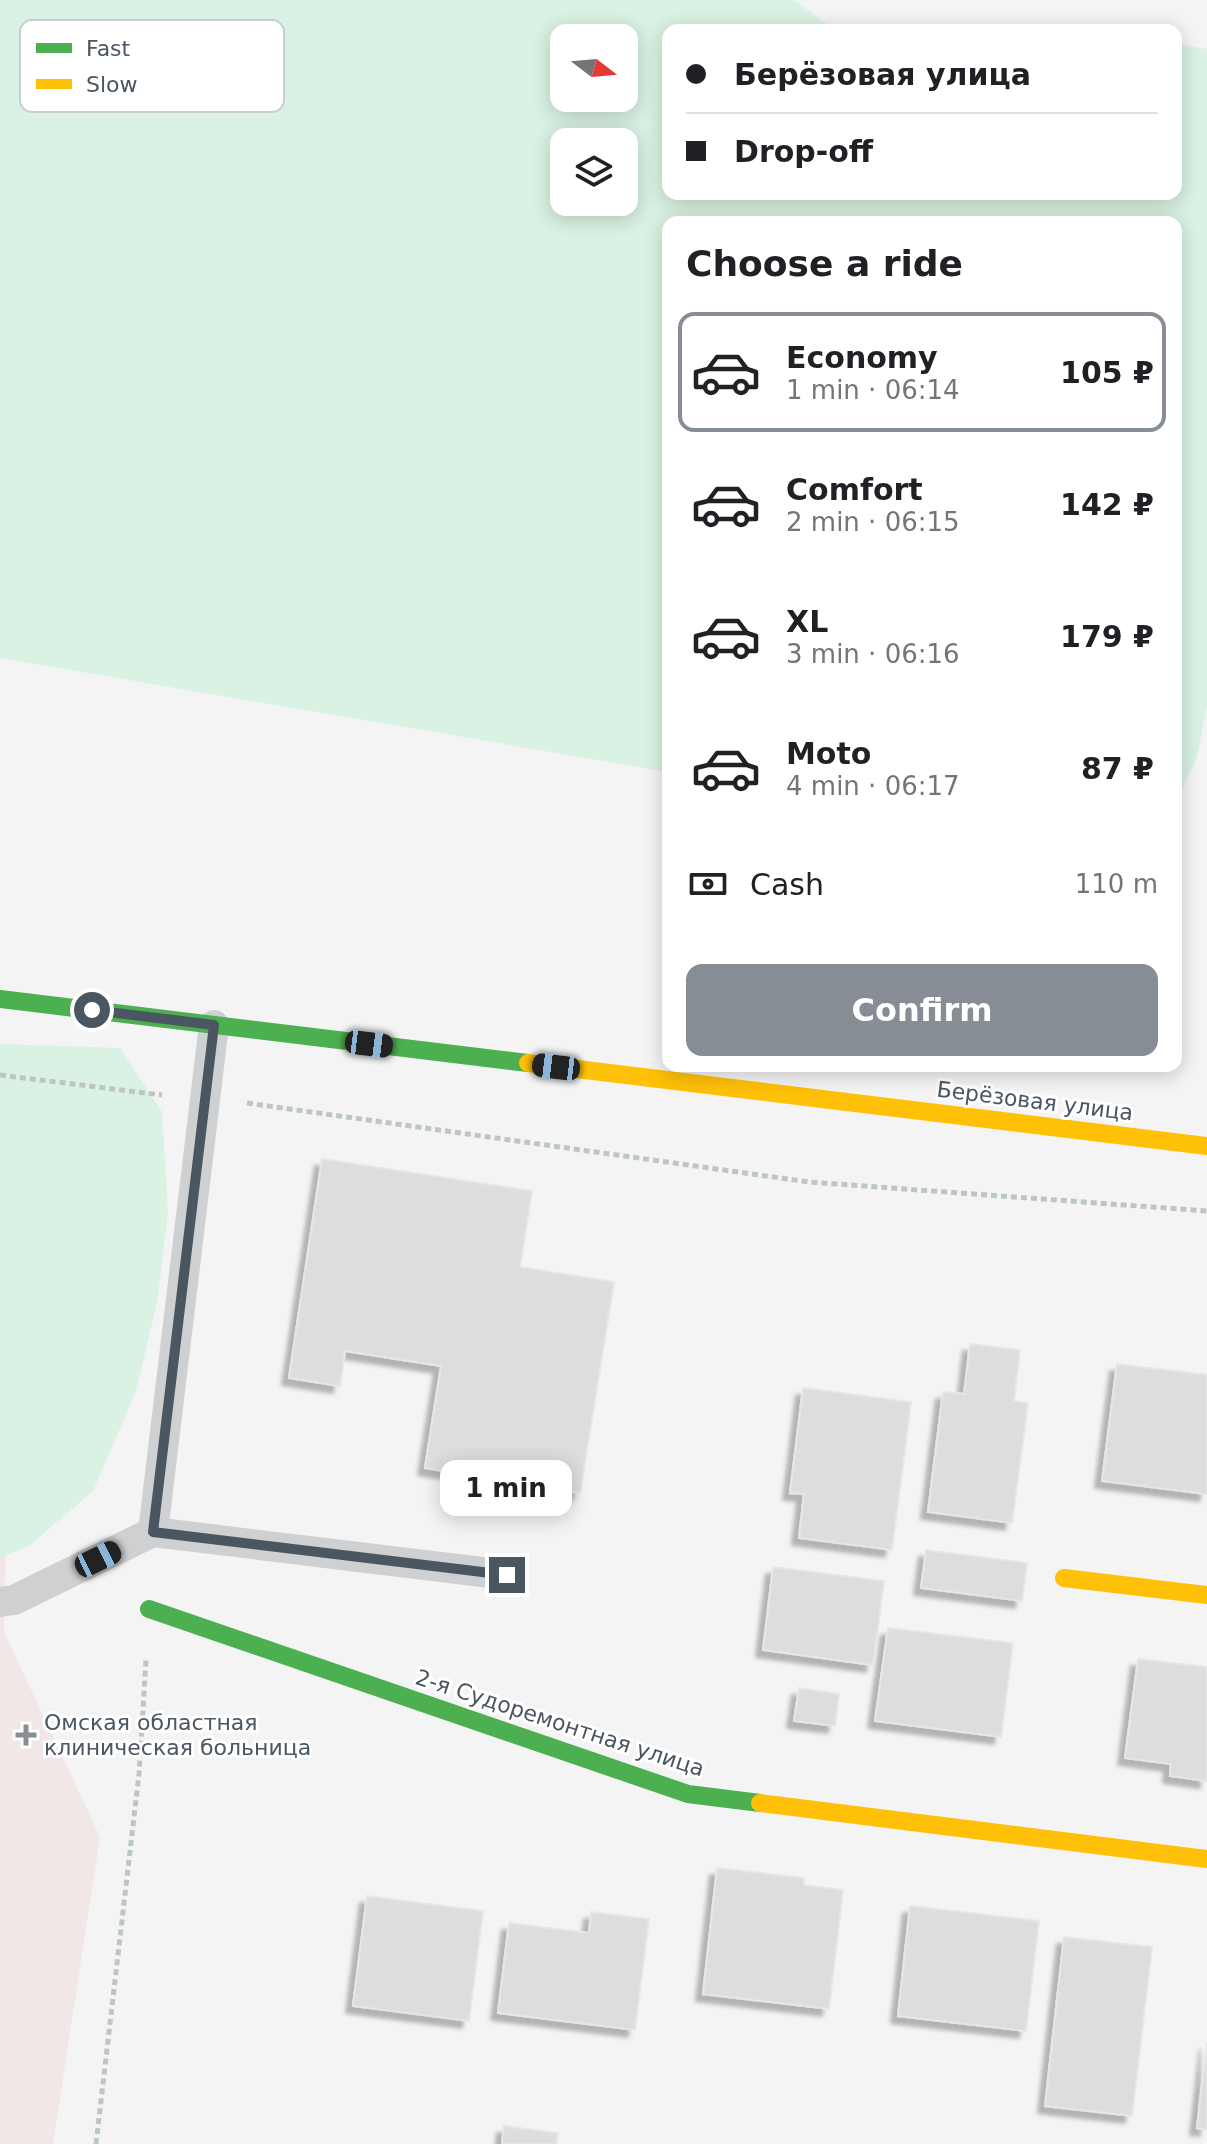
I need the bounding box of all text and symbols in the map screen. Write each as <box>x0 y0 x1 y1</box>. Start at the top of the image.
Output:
legend <box>20 20 284 112</box>
north arrow <box>550 24 638 112</box>
map controls <box>550 24 638 216</box>
text: Fast <box>86 36 131 61</box>
text: Берёзовая улица <box>734 57 1031 92</box>
text: Slow <box>86 72 138 97</box>
button: layers <box>550 128 638 216</box>
text: Drop-off <box>734 134 873 169</box>
text: Choose a ride <box>686 243 963 284</box>
icon: car <box>690 336 762 408</box>
text: Economy <box>786 340 938 375</box>
text: 105 ₽ <box>1060 355 1154 390</box>
text: 1 min · 06:14 <box>786 375 960 405</box>
icon: car <box>690 468 762 540</box>
text: Comfort <box>786 472 923 507</box>
text: 142 ₽ <box>1060 487 1154 522</box>
text: 2 min · 06:15 <box>786 507 960 537</box>
icon: car <box>690 600 762 672</box>
text: XL <box>786 604 828 639</box>
text: 179 ₽ <box>1060 619 1154 654</box>
text: 3 min · 06:16 <box>786 639 960 669</box>
icon: car <box>690 732 762 804</box>
text: Moto <box>786 736 871 771</box>
text: 87 ₽ <box>1081 751 1154 786</box>
text: 4 min · 06:17 <box>786 771 960 801</box>
icon: cash <box>686 862 730 906</box>
text: Cash <box>750 867 824 902</box>
text: 110 m <box>1075 869 1158 899</box>
button: Confirm <box>686 964 1158 1056</box>
route start <box>74 992 110 1028</box>
car <box>344 1029 394 1059</box>
car <box>531 1052 581 1082</box>
street label: Берёзовая улица <box>935 1077 1135 1125</box>
callout: 1 min <box>441 1459 573 1515</box>
text: 1 min <box>465 1473 547 1503</box>
car <box>71 1538 125 1580</box>
route end <box>489 1557 525 1593</box>
street label: 2-я Судоремонтная улица <box>413 1664 707 1782</box>
place label: Омская областная клиническая больница <box>44 1710 311 1760</box>
marker: Омская областная клиническая больница <box>15 1724 37 1746</box>

